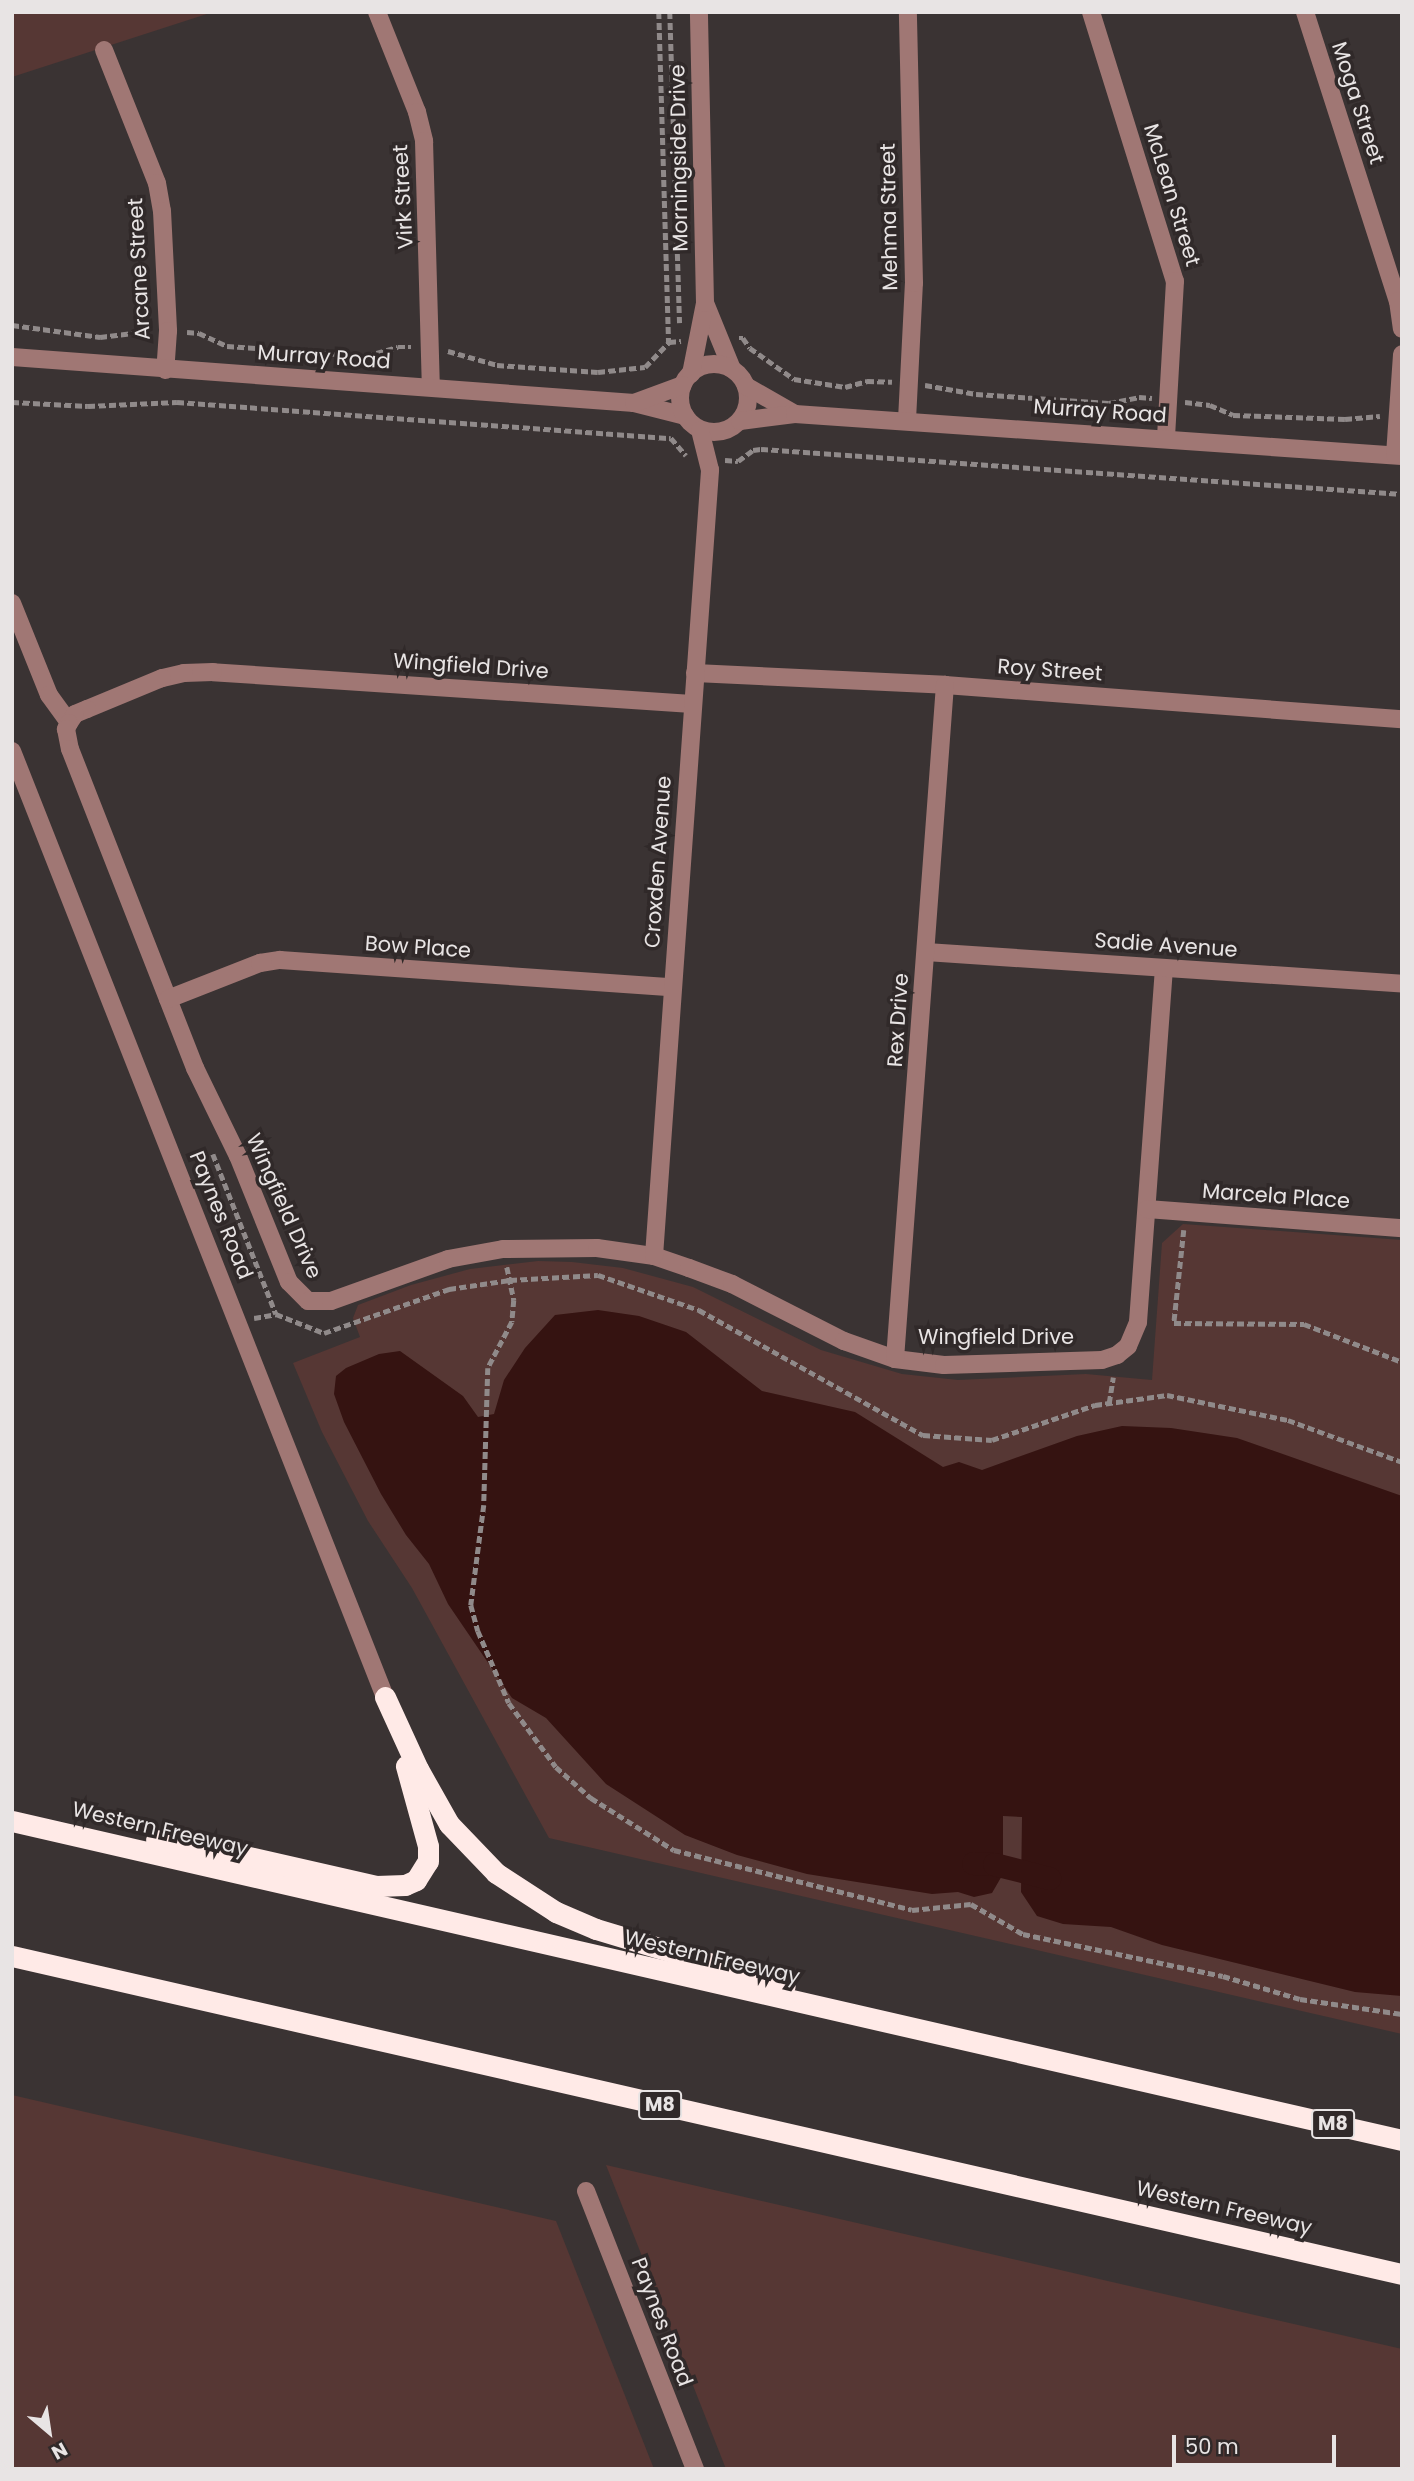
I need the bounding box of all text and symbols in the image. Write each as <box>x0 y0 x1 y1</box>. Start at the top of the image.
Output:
street label: Moga Street <box>1326 39 1390 167</box>
street label: Morningside Drive <box>665 64 693 252</box>
street label: McLean Street <box>1138 121 1206 269</box>
street label: Mehma Street <box>875 143 903 291</box>
street label: Virk Street <box>388 144 418 250</box>
street label: Arcane Street <box>123 197 155 341</box>
street label: Murray Road <box>257 340 391 374</box>
street label: Murray Road <box>1033 394 1167 428</box>
street label: Wingfield Drive <box>392 648 550 684</box>
street label: Roy Street <box>997 654 1103 686</box>
street label: Croxden Avenue <box>639 775 677 949</box>
street label: Sadie Avenue <box>1094 927 1238 963</box>
street label: Bow Place <box>364 931 472 963</box>
street label: Rex Drive <box>882 972 914 1068</box>
street label: Wingfield Drive <box>241 1130 327 1282</box>
street label: Paynes Road <box>184 1147 258 1283</box>
street label: Marcela Place <box>1201 1178 1351 1214</box>
street label: Wingfield Drive <box>918 1324 1074 1350</box>
street label: Western Freeway <box>70 1797 250 1861</box>
street label: Western Freeway <box>622 1925 802 1989</box>
road number: M8 <box>637 2090 683 2120</box>
road number: M8 <box>1310 2108 1356 2140</box>
street label: Western Freeway <box>1134 2176 1314 2240</box>
street label: Paynes Road <box>626 2254 698 2390</box>
north arrow <box>14 2397 84 2467</box>
scale bar <box>1176 2422 1340 2466</box>
text: 50 m <box>1185 2432 1239 2461</box>
text: N <box>47 2436 72 2466</box>

